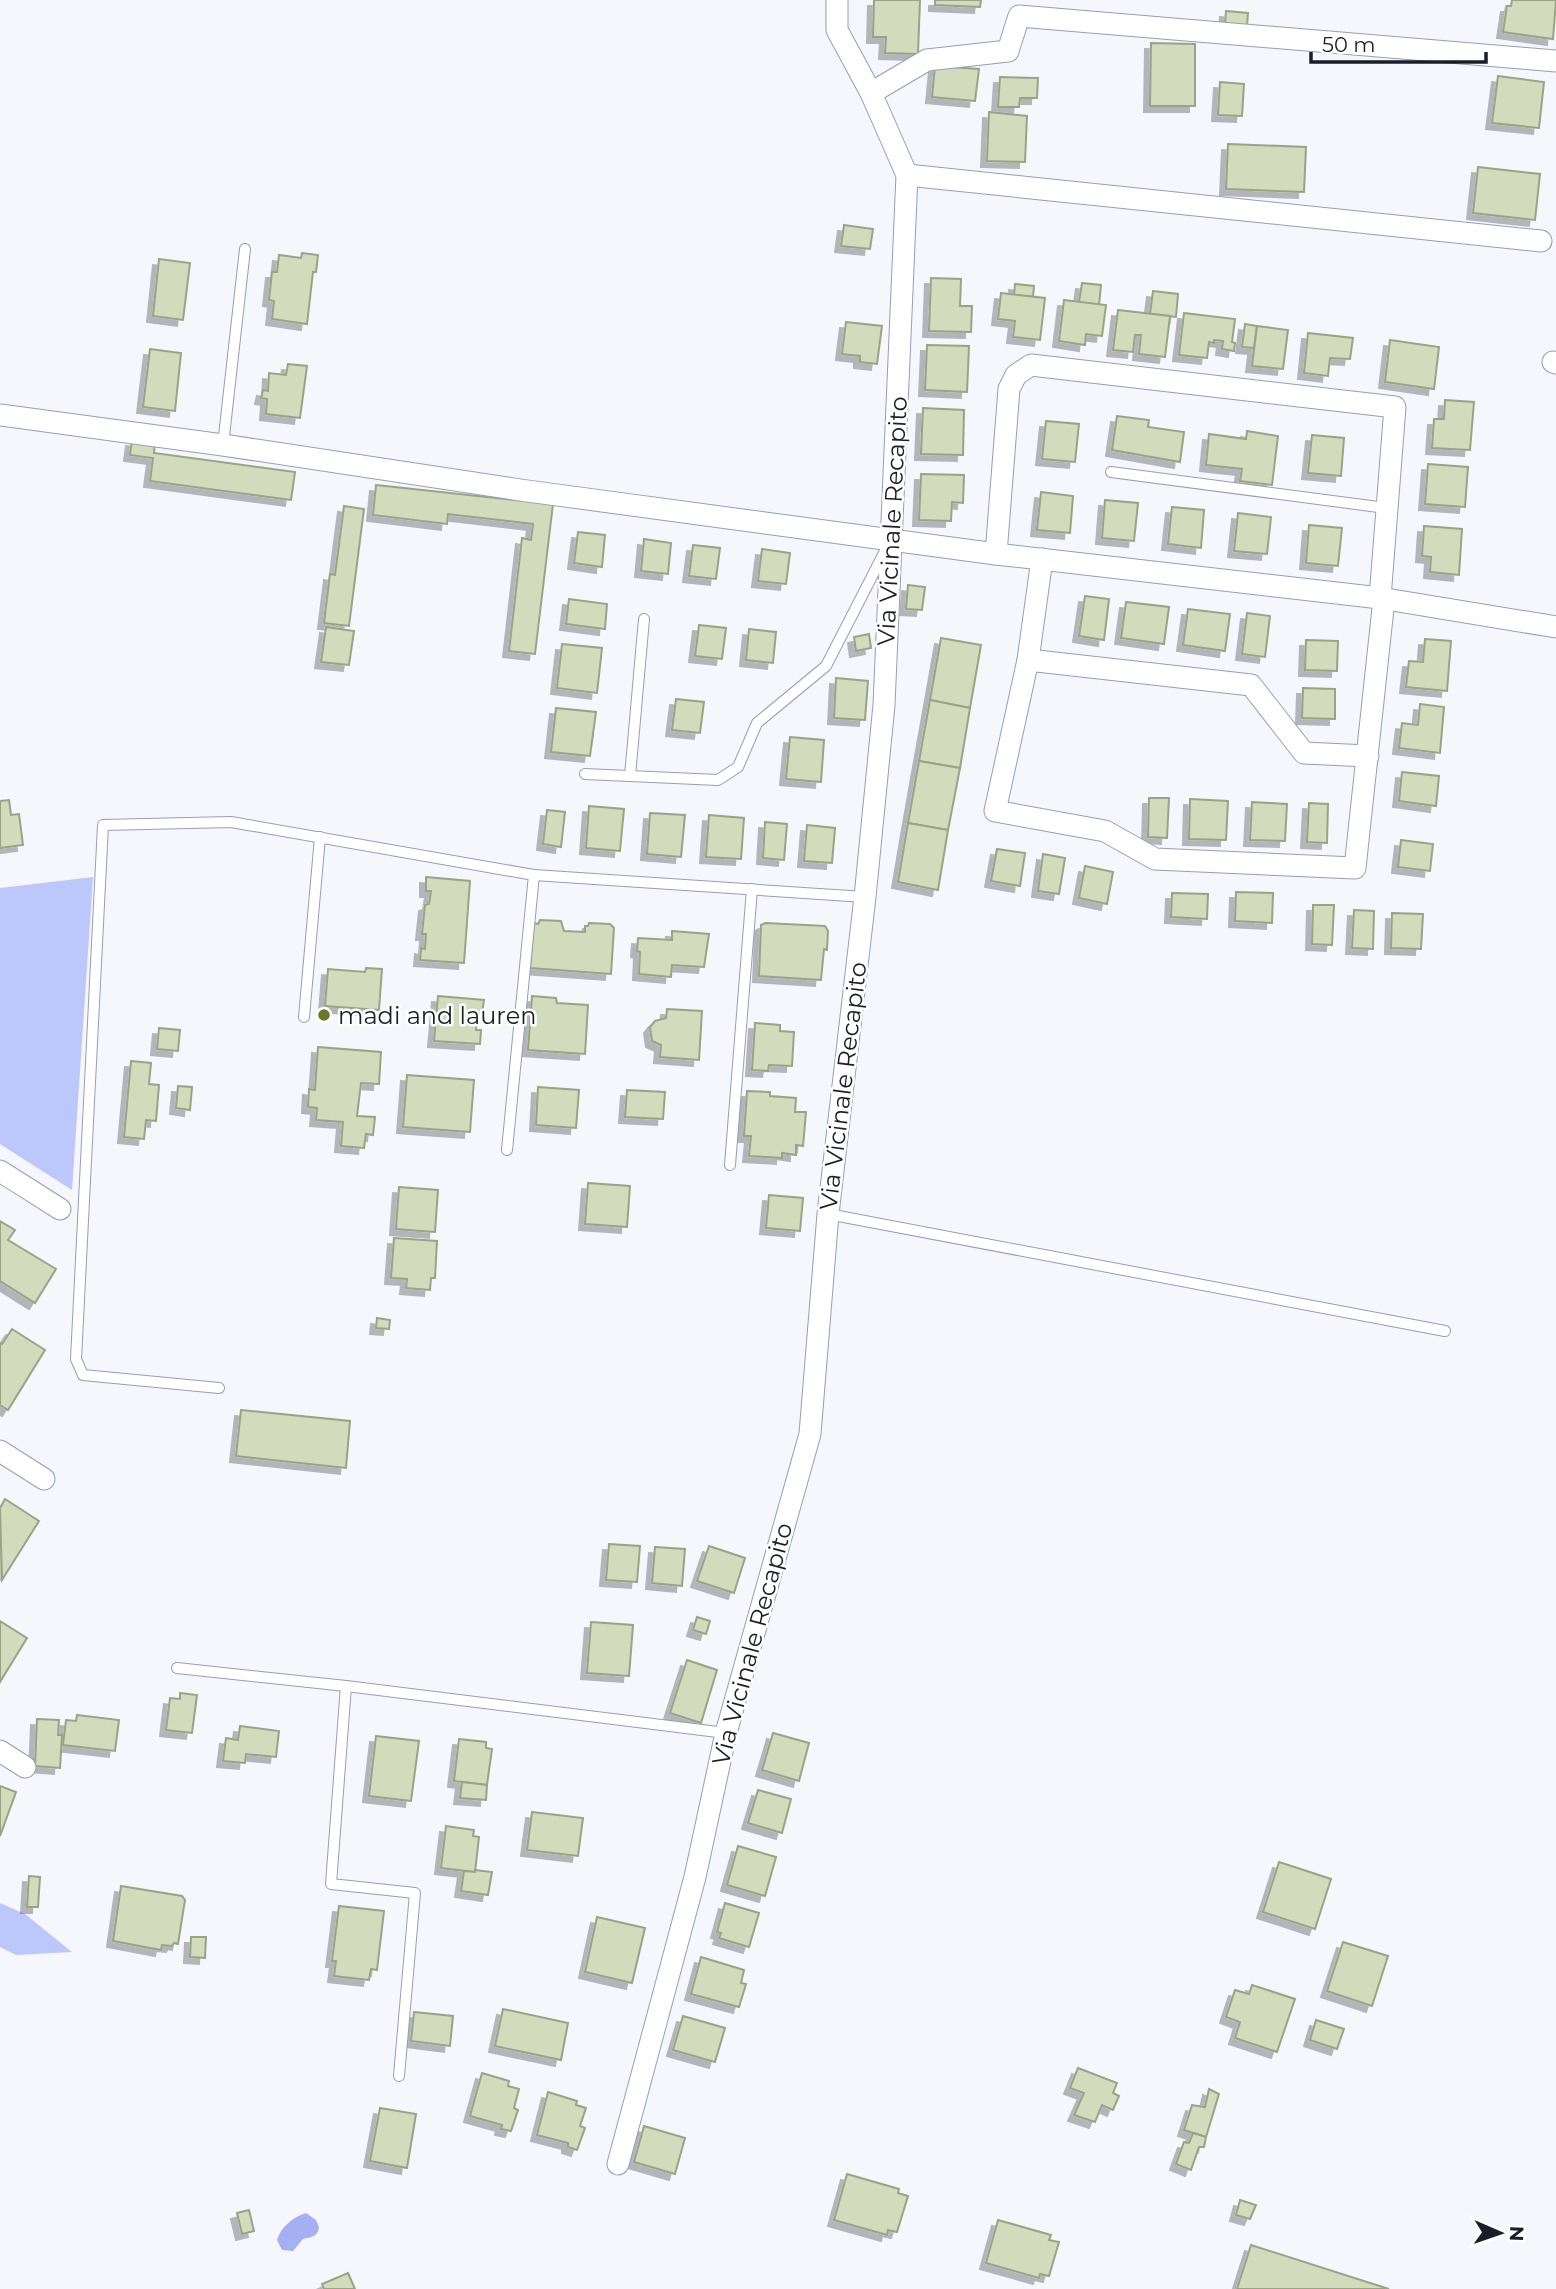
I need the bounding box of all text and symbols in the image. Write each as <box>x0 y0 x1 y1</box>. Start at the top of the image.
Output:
scale bar <box>1311 21 1486 65</box>
text: 50 m <box>1322 32 1376 57</box>
street label: Via Vicinale Recapito <box>871 396 913 646</box>
street label: Via Vicinale Recapito <box>813 960 873 1212</box>
place label: madi and lauren <box>338 1001 536 1030</box>
marker: madi and lauren <box>316 1007 332 1023</box>
street label: Via Vicinale Recapito <box>706 1520 798 1768</box>
north arrow <box>1465 2198 1535 2268</box>
text: N <box>1505 2225 1528 2242</box>

